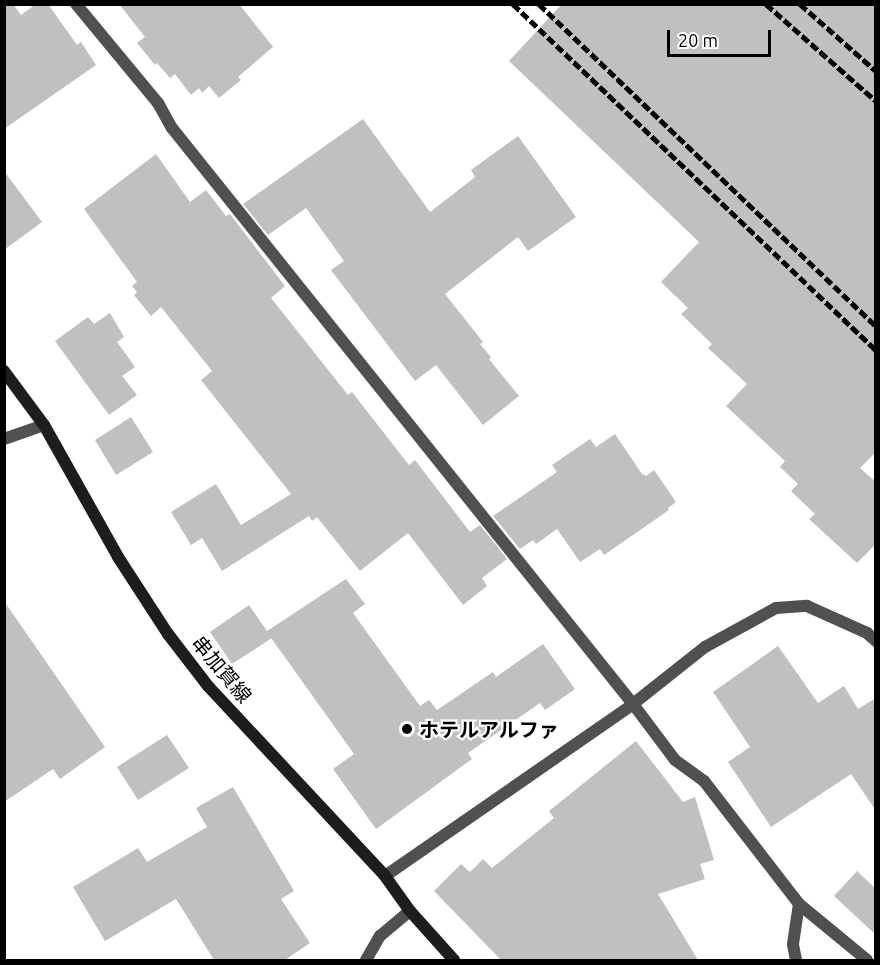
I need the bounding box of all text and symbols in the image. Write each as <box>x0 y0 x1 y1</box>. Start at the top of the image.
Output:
scale bar <box>670 18 774 56</box>
text: 20 m <box>678 30 718 50</box>
street label: 串加賀線 <box>187 631 257 707</box>
place label: ホテルアルファ <box>419 717 559 741</box>
marker: ホテルアルファ <box>400 722 414 736</box>

